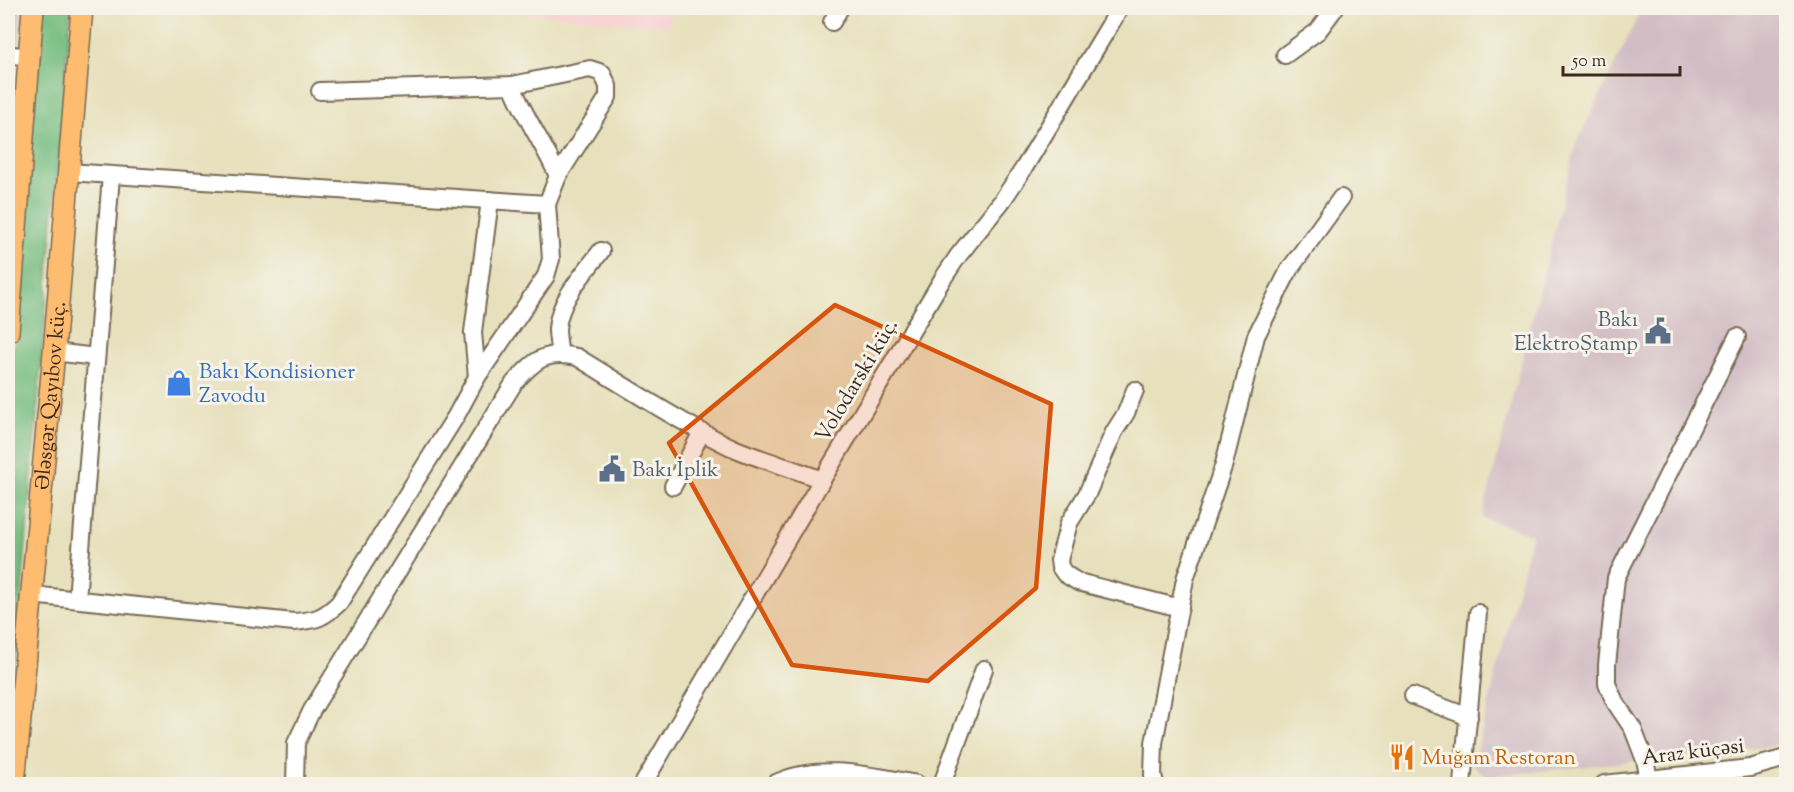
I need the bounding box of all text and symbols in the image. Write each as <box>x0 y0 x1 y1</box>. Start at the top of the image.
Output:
scale bar <box>1563 39 1680 77</box>
text: 50 m <box>1571 49 1607 75</box>
street label: Ələsgər Qayıbov küç. <box>28 300 75 491</box>
place label: Bakı ElektroŞtamp <box>1514 306 1638 360</box>
street label: Volodarski küç. <box>809 313 907 449</box>
public building icon: Bakı ElektroŞtamp <box>1643 316 1673 346</box>
place label: Bakı Kondisioner Zavodu <box>199 358 355 412</box>
shop icon: Bakı Kondisioner Zavodu <box>164 368 194 398</box>
public building icon: Bakı İplik <box>597 454 627 484</box>
place label: Bakı İplik <box>632 456 719 486</box>
street label: Araz küçəsi <box>1640 732 1746 774</box>
restaurant icon: Muğam Restoran <box>1387 742 1417 772</box>
place label: Muğam Restoran <box>1422 744 1576 774</box>

